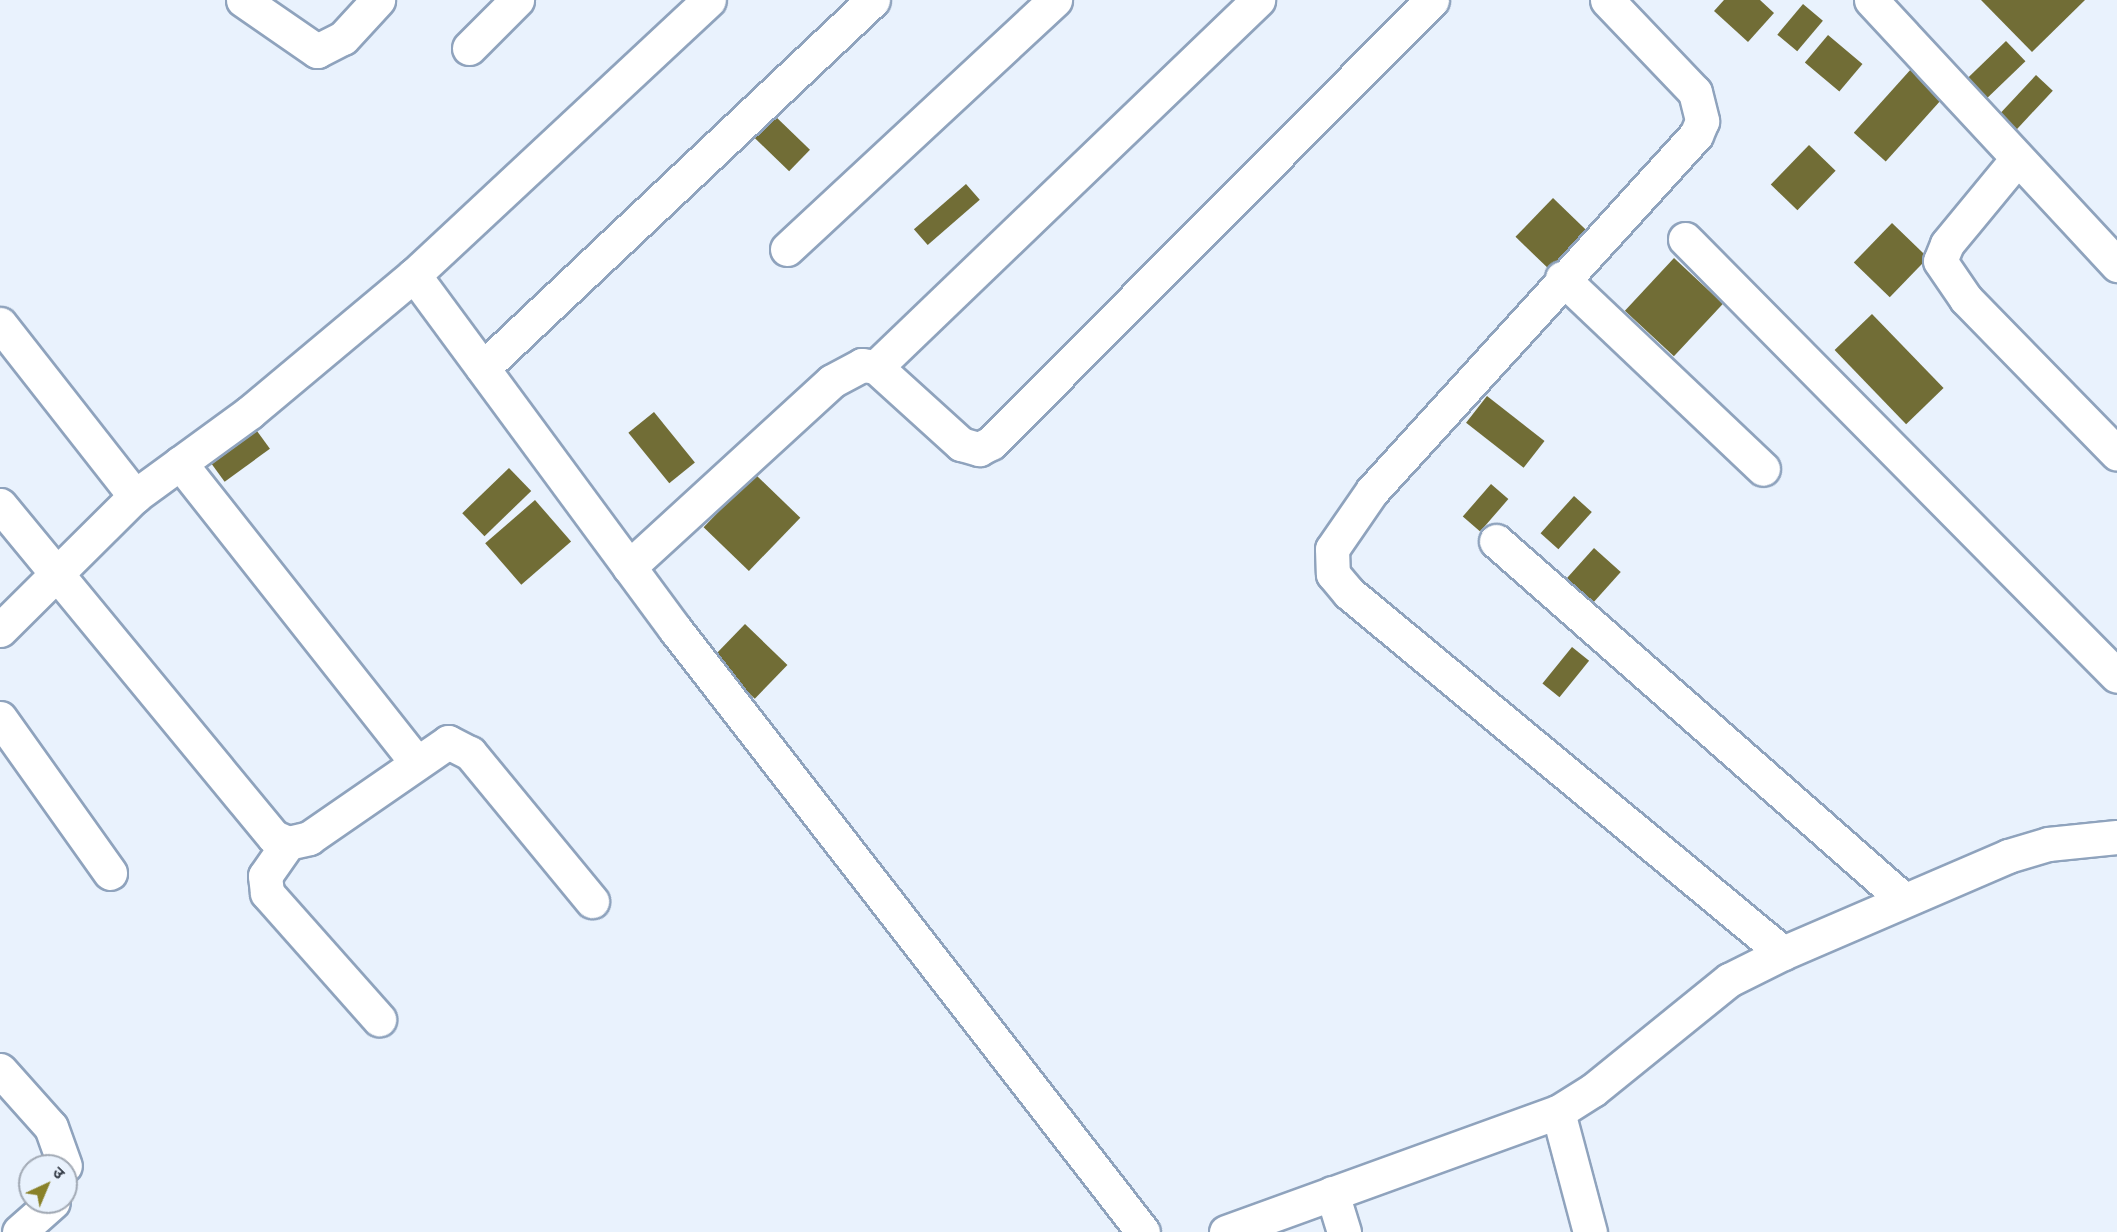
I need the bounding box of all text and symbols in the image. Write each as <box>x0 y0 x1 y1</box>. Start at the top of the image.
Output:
north arrow <box>18 1154 78 1214</box>
text: उ <box>48 1161 70 1184</box>

